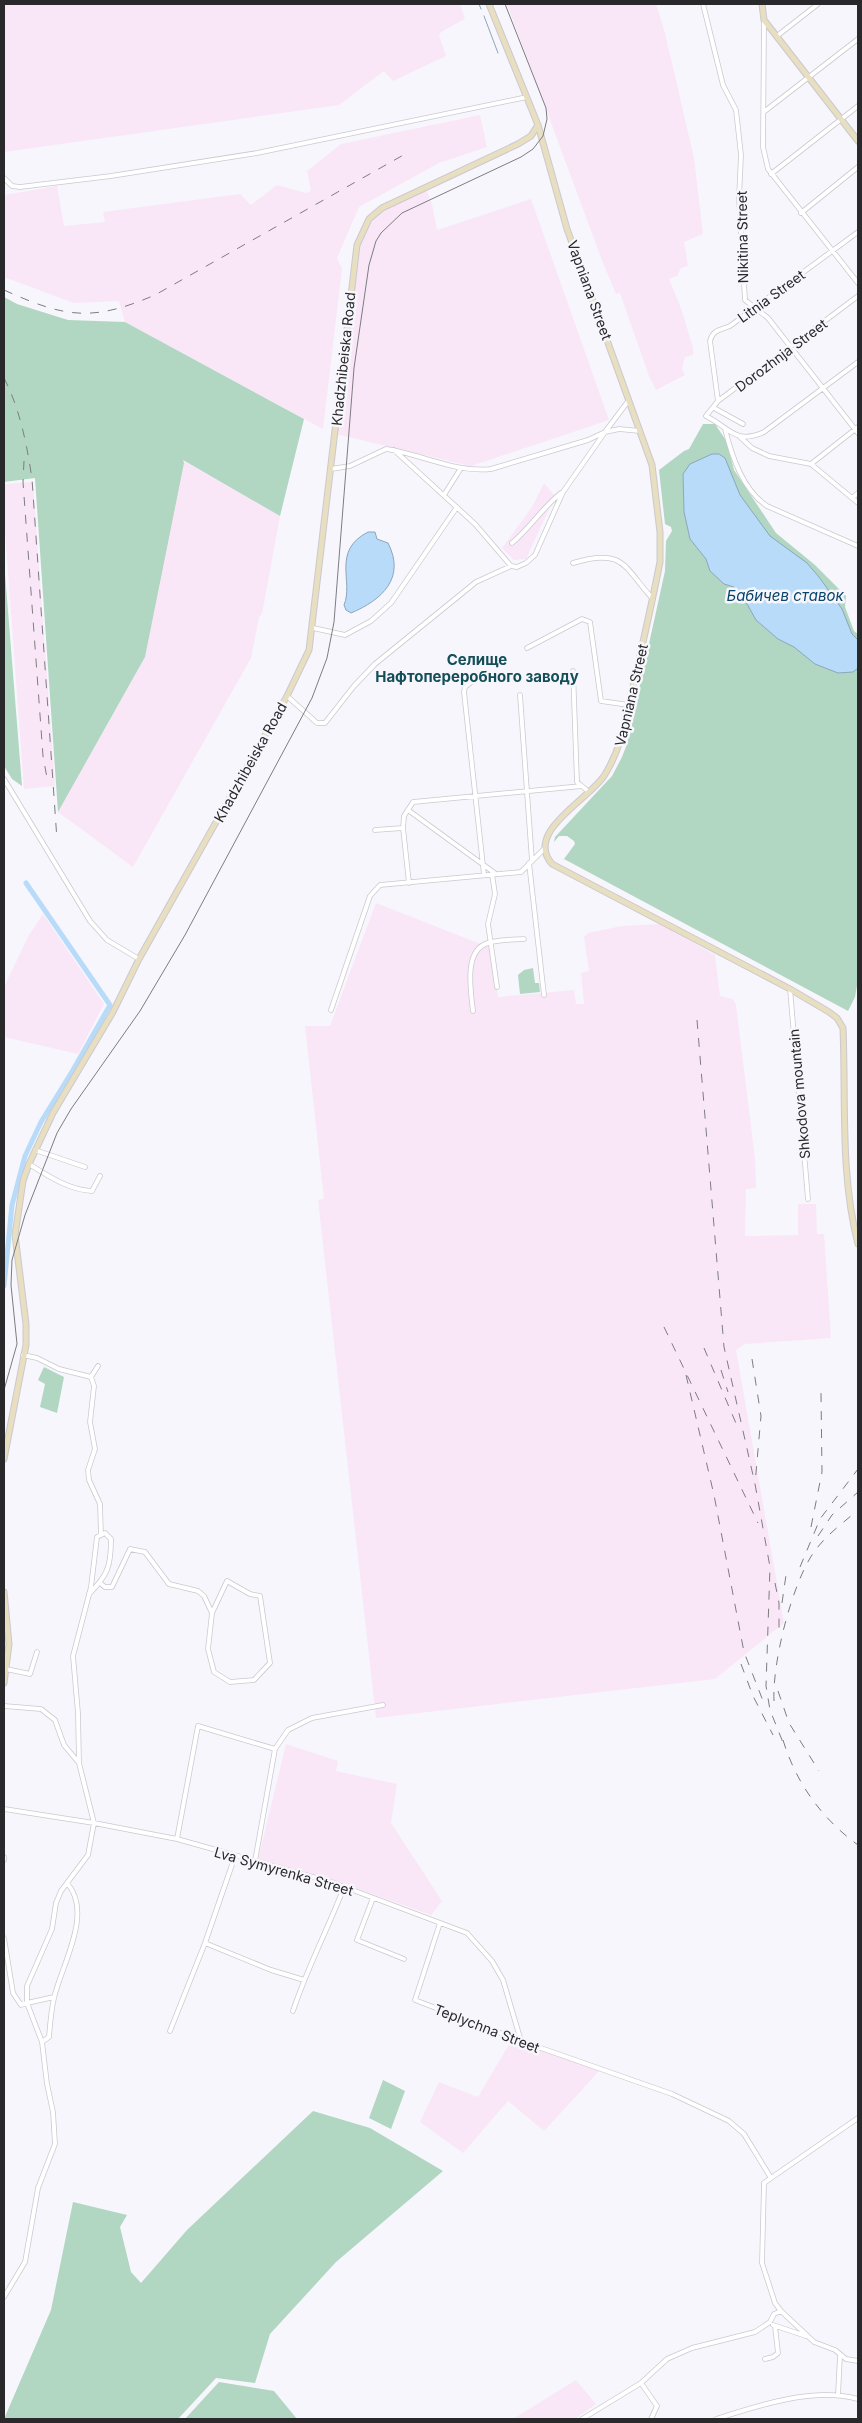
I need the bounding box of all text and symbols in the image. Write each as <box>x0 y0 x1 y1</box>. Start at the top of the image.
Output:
street label: Nikitina Street <box>733 190 751 283</box>
street label: Vapniana Street <box>564 238 616 342</box>
street label: Litnia Street <box>734 266 808 326</box>
street label: Khadzhibeiska Road <box>328 291 358 427</box>
street label: Dorozhnja Street <box>732 315 831 395</box>
water label: Бабичев ставок <box>726 586 844 605</box>
street label: Vapniana Street <box>611 642 651 748</box>
district label: Селище Нафтопереробного заводу <box>375 650 579 686</box>
street label: Khadzhibeiska Road <box>210 699 290 825</box>
street label: Shkodova mountain <box>785 1028 813 1160</box>
street label: Lva Symyrenka Street <box>213 1843 356 1899</box>
street label: Teplychna Street <box>432 2000 543 2056</box>

